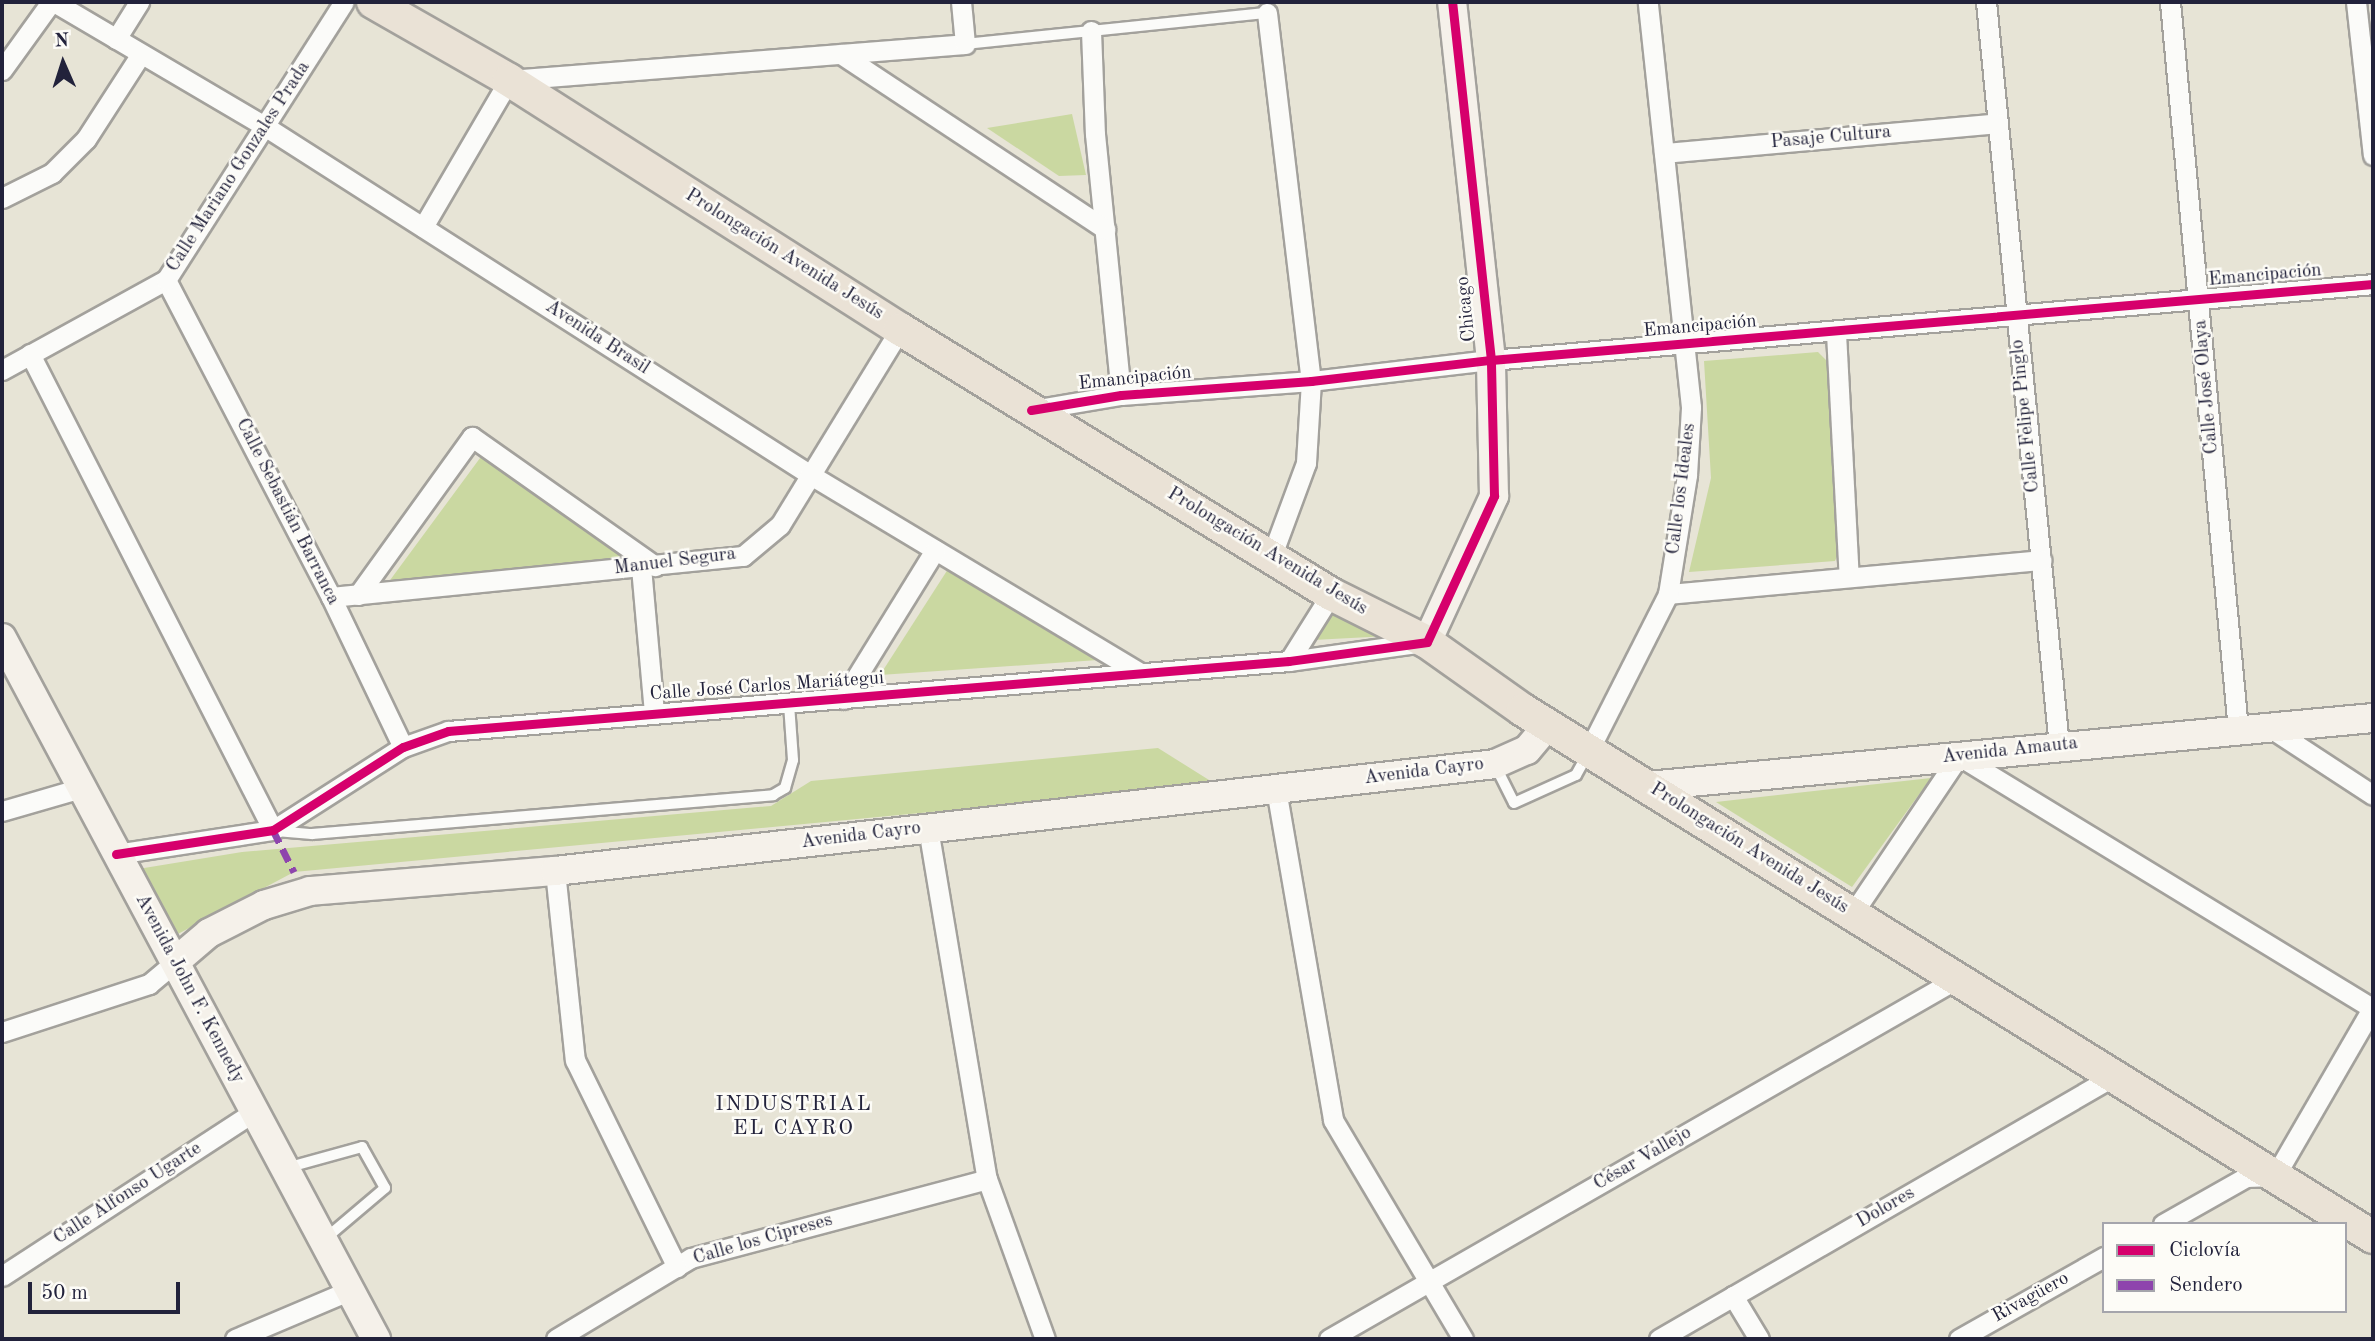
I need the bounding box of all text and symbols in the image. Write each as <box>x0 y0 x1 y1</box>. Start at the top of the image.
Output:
north arrow <box>28 28 98 98</box>
text: N <box>54 32 70 51</box>
street label: Calle Mariano Gonzales Prada <box>162 57 316 277</box>
street label: Pasaje Cultura <box>1770 121 1892 155</box>
street label: Prolongación Avenida Jesús <box>680 184 888 326</box>
street label: Emancipación <box>2207 260 2323 292</box>
street label: Chicago <box>1452 275 1482 343</box>
street label: Avenida Brasil <box>540 296 654 380</box>
street label: Emancipación <box>1642 311 1758 343</box>
street label: Calle José Olaya <box>2190 319 2224 455</box>
street label: Calle Felipe Pinglo <box>2007 338 2045 494</box>
street label: Emancipación <box>1077 362 1193 396</box>
street label: Calle Sebastián Barranca <box>230 415 344 609</box>
street label: Calle los Ideales <box>1663 422 1701 556</box>
street label: Prolongación Avenida Jesús <box>1163 483 1371 621</box>
street label: Manuel Segura <box>613 543 737 581</box>
street label: Calle José Carlos Mariátegui <box>649 667 885 707</box>
street label: Avenida Amauta <box>1941 733 2079 769</box>
street label: Avenida Cayro <box>1363 753 1485 791</box>
street label: Prolongación Avenida Jesús <box>1645 778 1853 920</box>
street label: Avenida Cayro <box>800 817 922 855</box>
street label: Avenida John F. Kennedy <box>129 890 249 1088</box>
district label: INDUSTRIAL EL CAYRO <box>716 1092 872 1142</box>
street label: César Vallejo <box>1590 1122 1696 1196</box>
street label: Calle Alfonso Ugarte <box>50 1138 206 1250</box>
street label: Dolores <box>1853 1182 1919 1234</box>
street label: Calle los Cipreses <box>691 1209 835 1271</box>
legend <box>2102 1222 2347 1313</box>
text: Ciclovía <box>2169 1240 2240 1261</box>
scale bar <box>32 1268 184 1312</box>
street label: Rivagüero <box>1989 1268 2073 1328</box>
text: Sendero <box>2169 1275 2243 1296</box>
text: 50 m <box>41 1283 88 1304</box>

